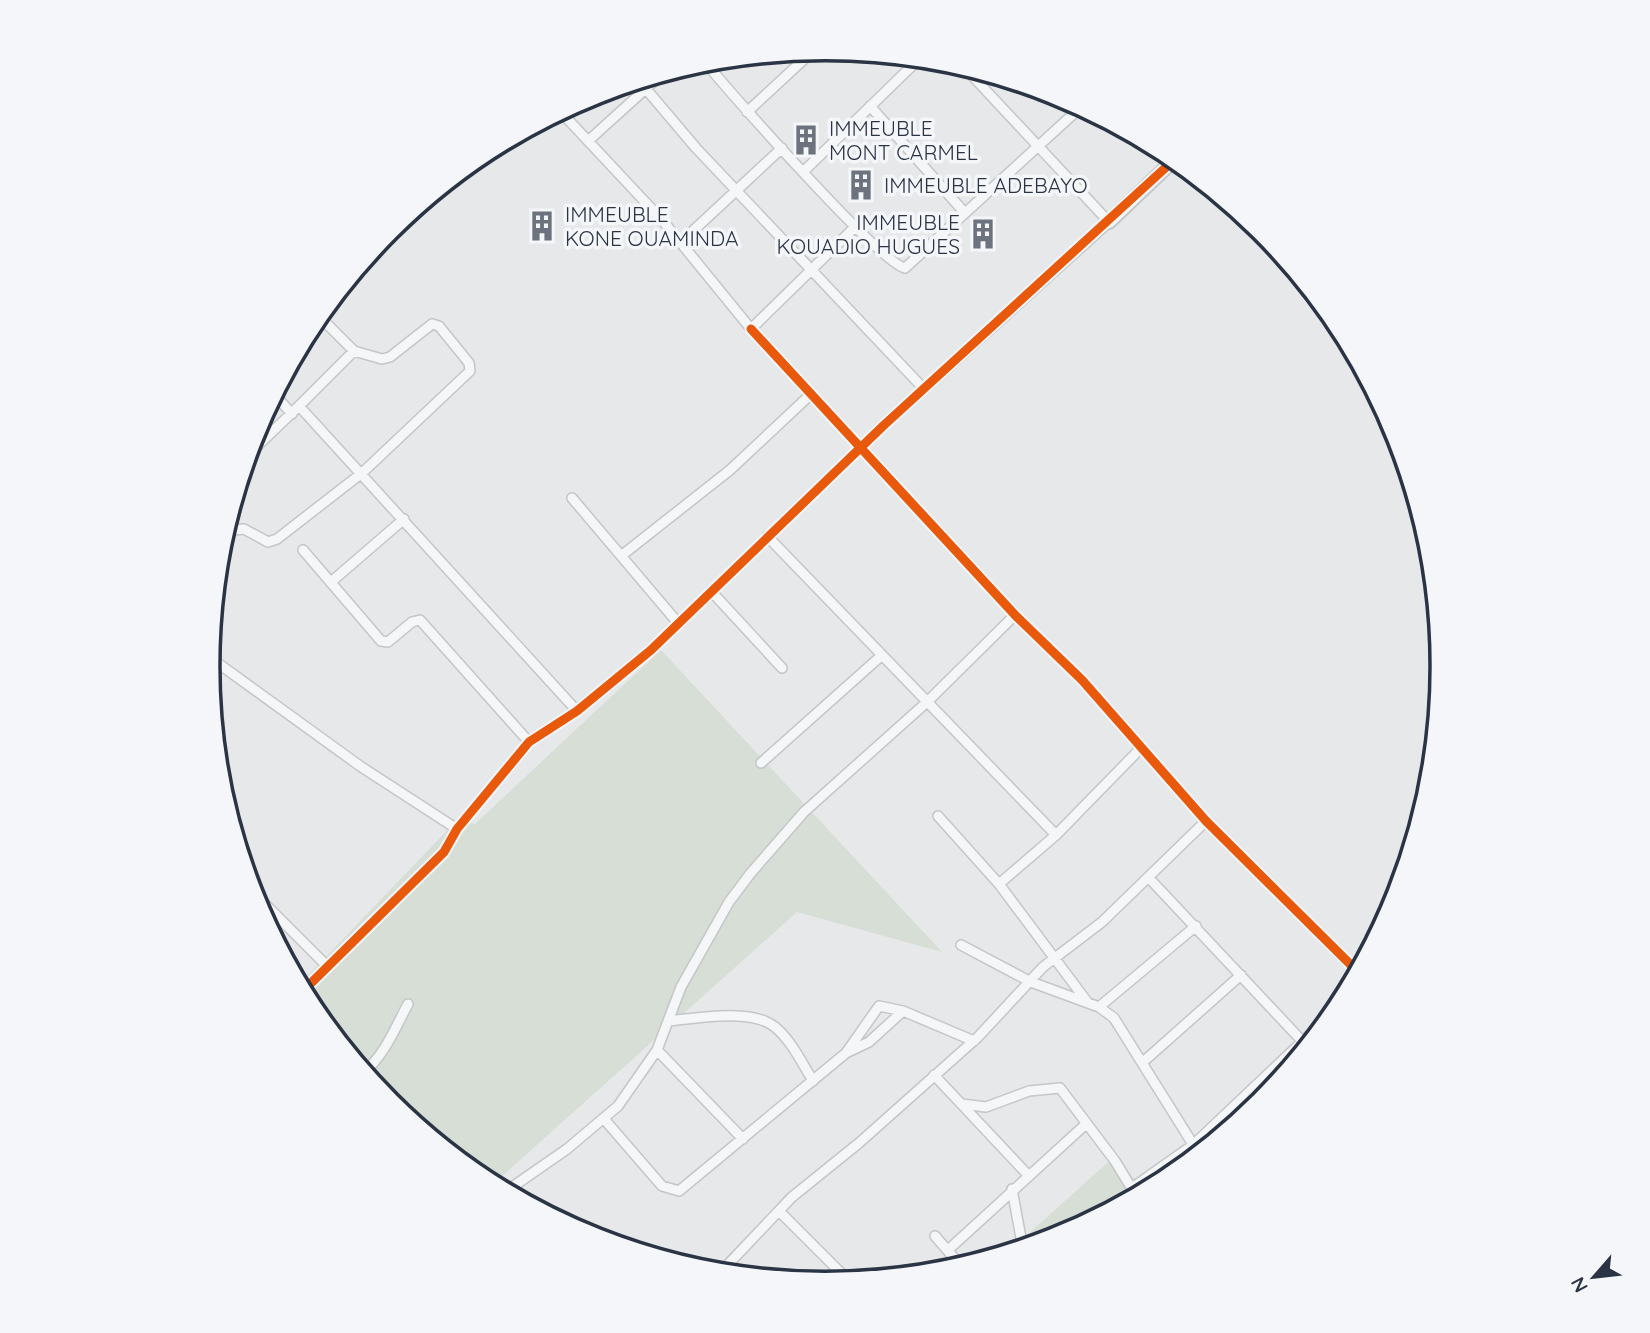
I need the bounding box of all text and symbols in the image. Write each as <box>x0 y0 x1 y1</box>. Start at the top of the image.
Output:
place label: IMMEUBLE MONT CARMEL <box>829 115 978 165</box>
building icon: IMMEUBLE MONT CARMEL <box>789 123 823 157</box>
building icon: IMMEUBLE ADEBAYO <box>844 168 878 202</box>
place label: IMMEUBLE ADEBAYO <box>884 172 1088 198</box>
place label: IMMEUBLE KONE OUAMINDA <box>565 201 739 251</box>
building icon: IMMEUBLE KONE OUAMINDA <box>525 209 559 243</box>
place label: IMMEUBLE KOUADIO HUGUES <box>776 209 960 259</box>
building icon: IMMEUBLE KOUADIO HUGUES <box>966 217 1000 251</box>
north arrow <box>1559 1242 1629 1312</box>
text: N <box>1565 1273 1593 1297</box>

